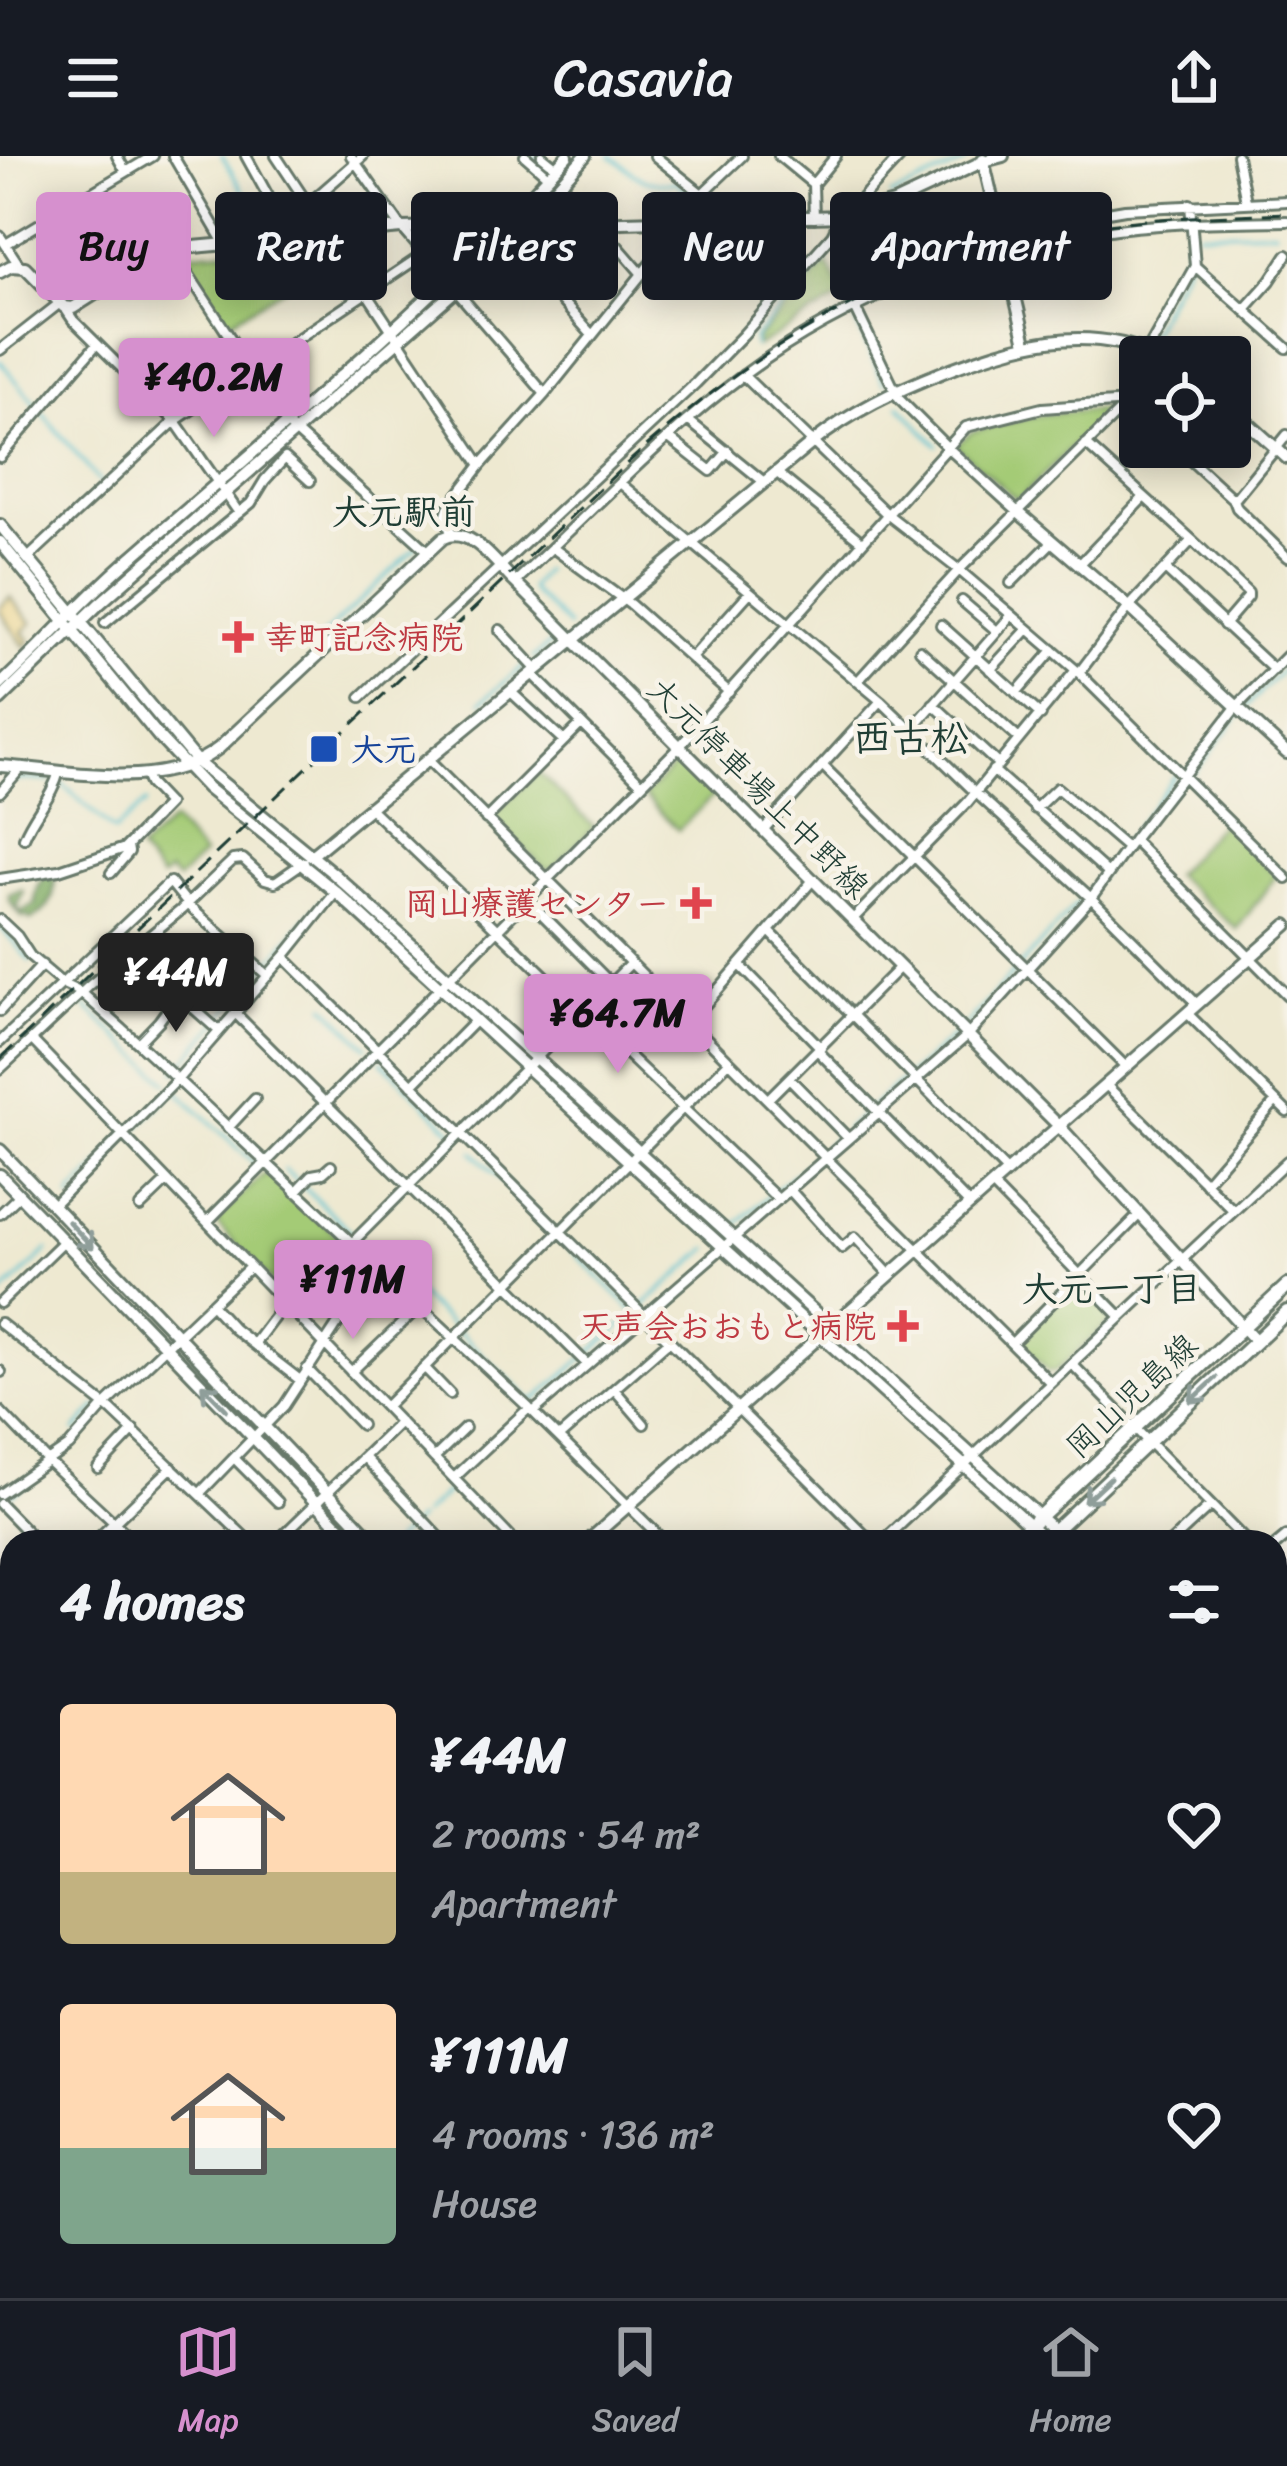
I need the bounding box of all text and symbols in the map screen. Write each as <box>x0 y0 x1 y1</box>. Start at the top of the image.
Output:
text: Casavia <box>554 30 733 126</box>
icon: menu <box>60 45 126 111</box>
icon: share <box>1161 45 1227 111</box>
chip: Buy <box>36 192 191 300</box>
chip: Rent <box>215 192 387 300</box>
chip: Filters <box>411 192 618 300</box>
chip: New <box>642 192 806 300</box>
chip: Apartment <box>830 192 1112 300</box>
map controls <box>1119 336 1251 468</box>
button: locate <box>1119 336 1251 468</box>
pin: ¥40.2M <box>116 338 312 440</box>
text: ¥40.2M <box>146 342 282 411</box>
district label: 大元駅前 <box>332 480 476 544</box>
place label: 幸町記念病院 <box>265 609 463 667</box>
marker: 幸町記念病院 <box>222 621 254 653</box>
street label: 大元停車場上中野線 <box>633 662 884 913</box>
district label: 西古松 <box>852 703 970 772</box>
place label: 大元 <box>351 721 417 779</box>
marker: 大元 <box>308 733 340 765</box>
place label: 岡山療護センター <box>405 875 669 933</box>
marker: 岡山療護センター <box>680 887 712 919</box>
pin: ¥44M <box>105 933 247 1035</box>
text: ¥44M <box>125 937 227 1006</box>
pin: ¥64.7M <box>520 974 716 1076</box>
text: ¥64.7M <box>551 978 685 1047</box>
one-way arrow <box>66 1219 94 1249</box>
pin: ¥111M <box>269 1240 437 1342</box>
text: ¥111M <box>301 1244 405 1313</box>
district label: 大元一丁目 <box>1022 1257 1202 1321</box>
place label: 天声会おおもと病院 <box>579 1298 876 1356</box>
marker: 天声会おおもと病院 <box>887 1310 919 1342</box>
street label: 岡山児島線 <box>1052 1318 1212 1473</box>
one-way arrow <box>1189 1375 1219 1403</box>
one-way arrow <box>201 1383 229 1412</box>
one-way arrow <box>1082 1476 1112 1504</box>
text: 4 homes <box>60 1557 244 1647</box>
icon: filters <box>1161 1569 1227 1635</box>
text: ¥44M <box>432 1710 566 1800</box>
icon: home <box>156 1752 300 1896</box>
icon: heart <box>1161 1791 1227 1857</box>
text: 2 rooms · 54 m² <box>432 1800 701 1869</box>
text: Apartment <box>432 1869 616 1938</box>
text: ¥111M <box>432 2010 568 2100</box>
icon: home <box>156 2052 300 2196</box>
icon: heart <box>1161 2091 1227 2157</box>
text: 4 rooms · 136 m² <box>432 2100 715 2169</box>
text: House <box>432 2169 537 2238</box>
tab: Map <box>175 2319 241 2449</box>
tab: Saved <box>592 2319 679 2449</box>
tab: Home <box>1029 2319 1112 2449</box>

